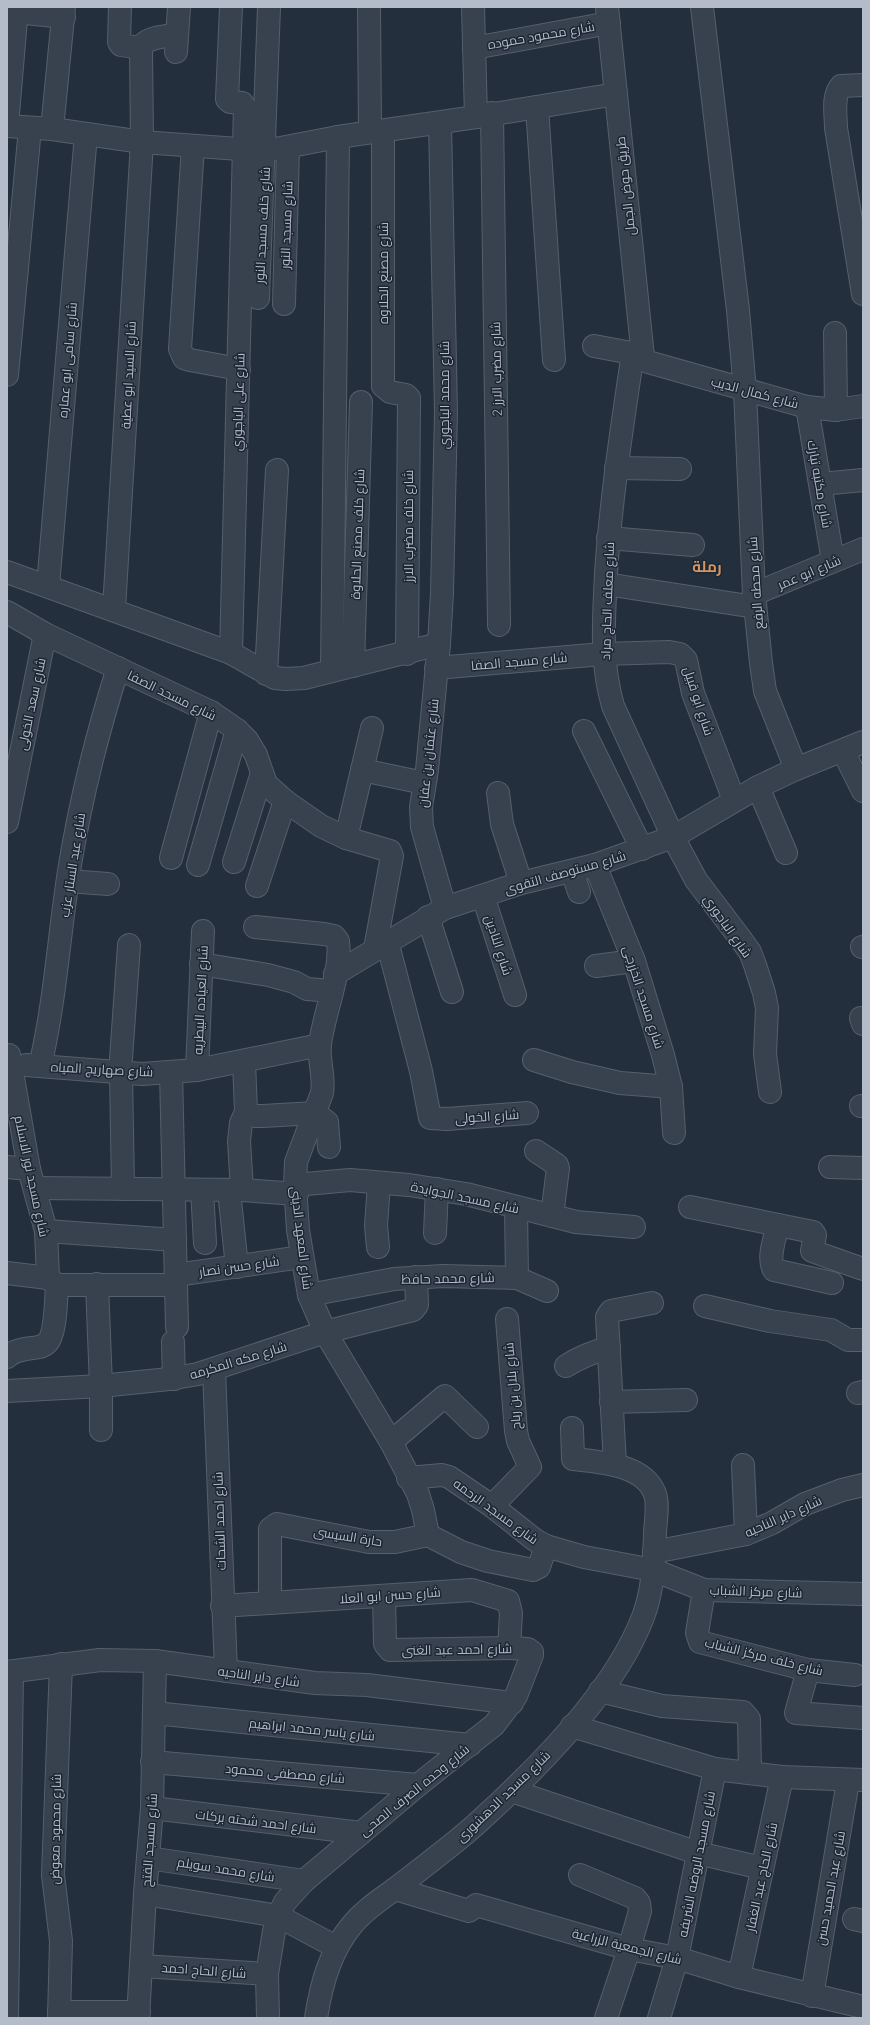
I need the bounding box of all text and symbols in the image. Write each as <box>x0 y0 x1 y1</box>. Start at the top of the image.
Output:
street label: شارع محمود حموده <box>486 18 596 53</box>
street label: طريق حوض الجمل <box>612 136 638 236</box>
street label: شارع خلف مسجد النور <box>251 166 274 285</box>
street label: شارع مسجد النور <box>276 181 297 271</box>
street label: شارع مصنع الحلاوه <box>375 222 392 324</box>
street label: شارع سامى ابو عماره <box>54 301 81 419</box>
street label: شارع السيد ابو عطية <box>117 321 140 429</box>
street label: شارع مضرب الارز 2 <box>487 321 506 417</box>
street label: شارع محمد الباجوري <box>436 341 455 449</box>
street label: شارع على الباجوري <box>228 353 251 451</box>
street label: شارع كمال الديب <box>709 373 800 412</box>
street label: شارع مكتبه تبارك <box>803 439 836 529</box>
street label: شارع خلف مصنع الحلاوة <box>347 468 368 600</box>
street label: شارع خلف مضرب الارز <box>400 470 417 583</box>
street label: شارع محطه الرفع <box>744 536 767 630</box>
street label: شارع معلف الحاج مراد <box>597 542 618 661</box>
street label: شارع ابو عمر <box>774 552 843 594</box>
district label: رملة <box>692 557 722 576</box>
street label: شارع مسجد الصفا <box>470 649 568 674</box>
street label: شارع سعد الخولى <box>13 656 50 752</box>
street label: شارع ابو قبيل <box>679 665 718 738</box>
street label: شارع مسجد الصفا <box>125 667 219 724</box>
street label: شارع عثمان بن عفان <box>414 698 443 808</box>
street label: شارع عبد الستار عزب <box>56 812 89 919</box>
street label: شارع مستوصف التقوى <box>502 847 628 898</box>
street label: شارع الباجوري <box>698 891 756 962</box>
street label: شارع النادين <box>481 913 516 977</box>
street label: شارع مسجد الخزرجى <box>619 943 668 1051</box>
street label: شارع العياده البيطريه <box>189 945 212 1055</box>
street label: شارع صهاريج المياه <box>50 1058 154 1081</box>
street label: شارع الخولى <box>454 1106 520 1127</box>
street label: شارع مسجد نور الاسلام <box>9 1114 53 1239</box>
street label: شارع مسجد الجوايدة <box>409 1178 521 1217</box>
street label: شارع المعهد الدينى <box>287 1185 316 1291</box>
street label: شارع حسن نصار <box>197 1252 281 1281</box>
street label: شارع محمد حافظ <box>401 1269 495 1288</box>
street label: شارع مكه المكرمه <box>187 1338 289 1383</box>
street label: شارع بلال بن رباح <box>500 1342 525 1430</box>
street label: شارع احمد الشحات <box>209 1471 230 1571</box>
street label: شارع مسجد الرحمه <box>450 1475 542 1548</box>
street label: شارع داير الناحيه <box>742 1492 824 1541</box>
street label: حارة السيسى <box>313 1523 383 1549</box>
street label: شارع مركز الشباب <box>709 1581 803 1602</box>
street label: شارع حسن ابو العلا <box>339 1583 441 1608</box>
street label: شارع خلف مركز الشباب <box>703 1634 825 1679</box>
street label: شارع احمد عبد الغنى <box>402 1640 512 1659</box>
street label: شارع داير الناحيه <box>217 1662 301 1691</box>
street label: شارع ياسر محمد ابراهيم <box>248 1714 376 1746</box>
street label: شارع وحده الصرف الصحى <box>356 1741 473 1840</box>
street label: شارع مسجد الدهشورى <box>453 1747 554 1846</box>
street label: شارع مصطفى محمود <box>224 1760 345 1787</box>
street label: شارع محمود معوض <box>46 1774 65 1884</box>
street label: شارع مسجد الروضه الشريفه <box>674 1790 719 1939</box>
street label: شارع مسجد الفتح <box>138 1793 161 1887</box>
street label: شارع احمد شحته بركات <box>194 1806 317 1837</box>
street label: شارع الحاج عبد الغفار <box>741 1821 781 1934</box>
street label: شارع عبد الحميد حسن <box>812 1829 849 1947</box>
street label: شارع محمد سويلم <box>176 1853 276 1887</box>
street label: شارع الجمعية الزراعية <box>570 1925 684 1968</box>
street label: شارع الحاج احمد <box>161 1959 247 1982</box>

